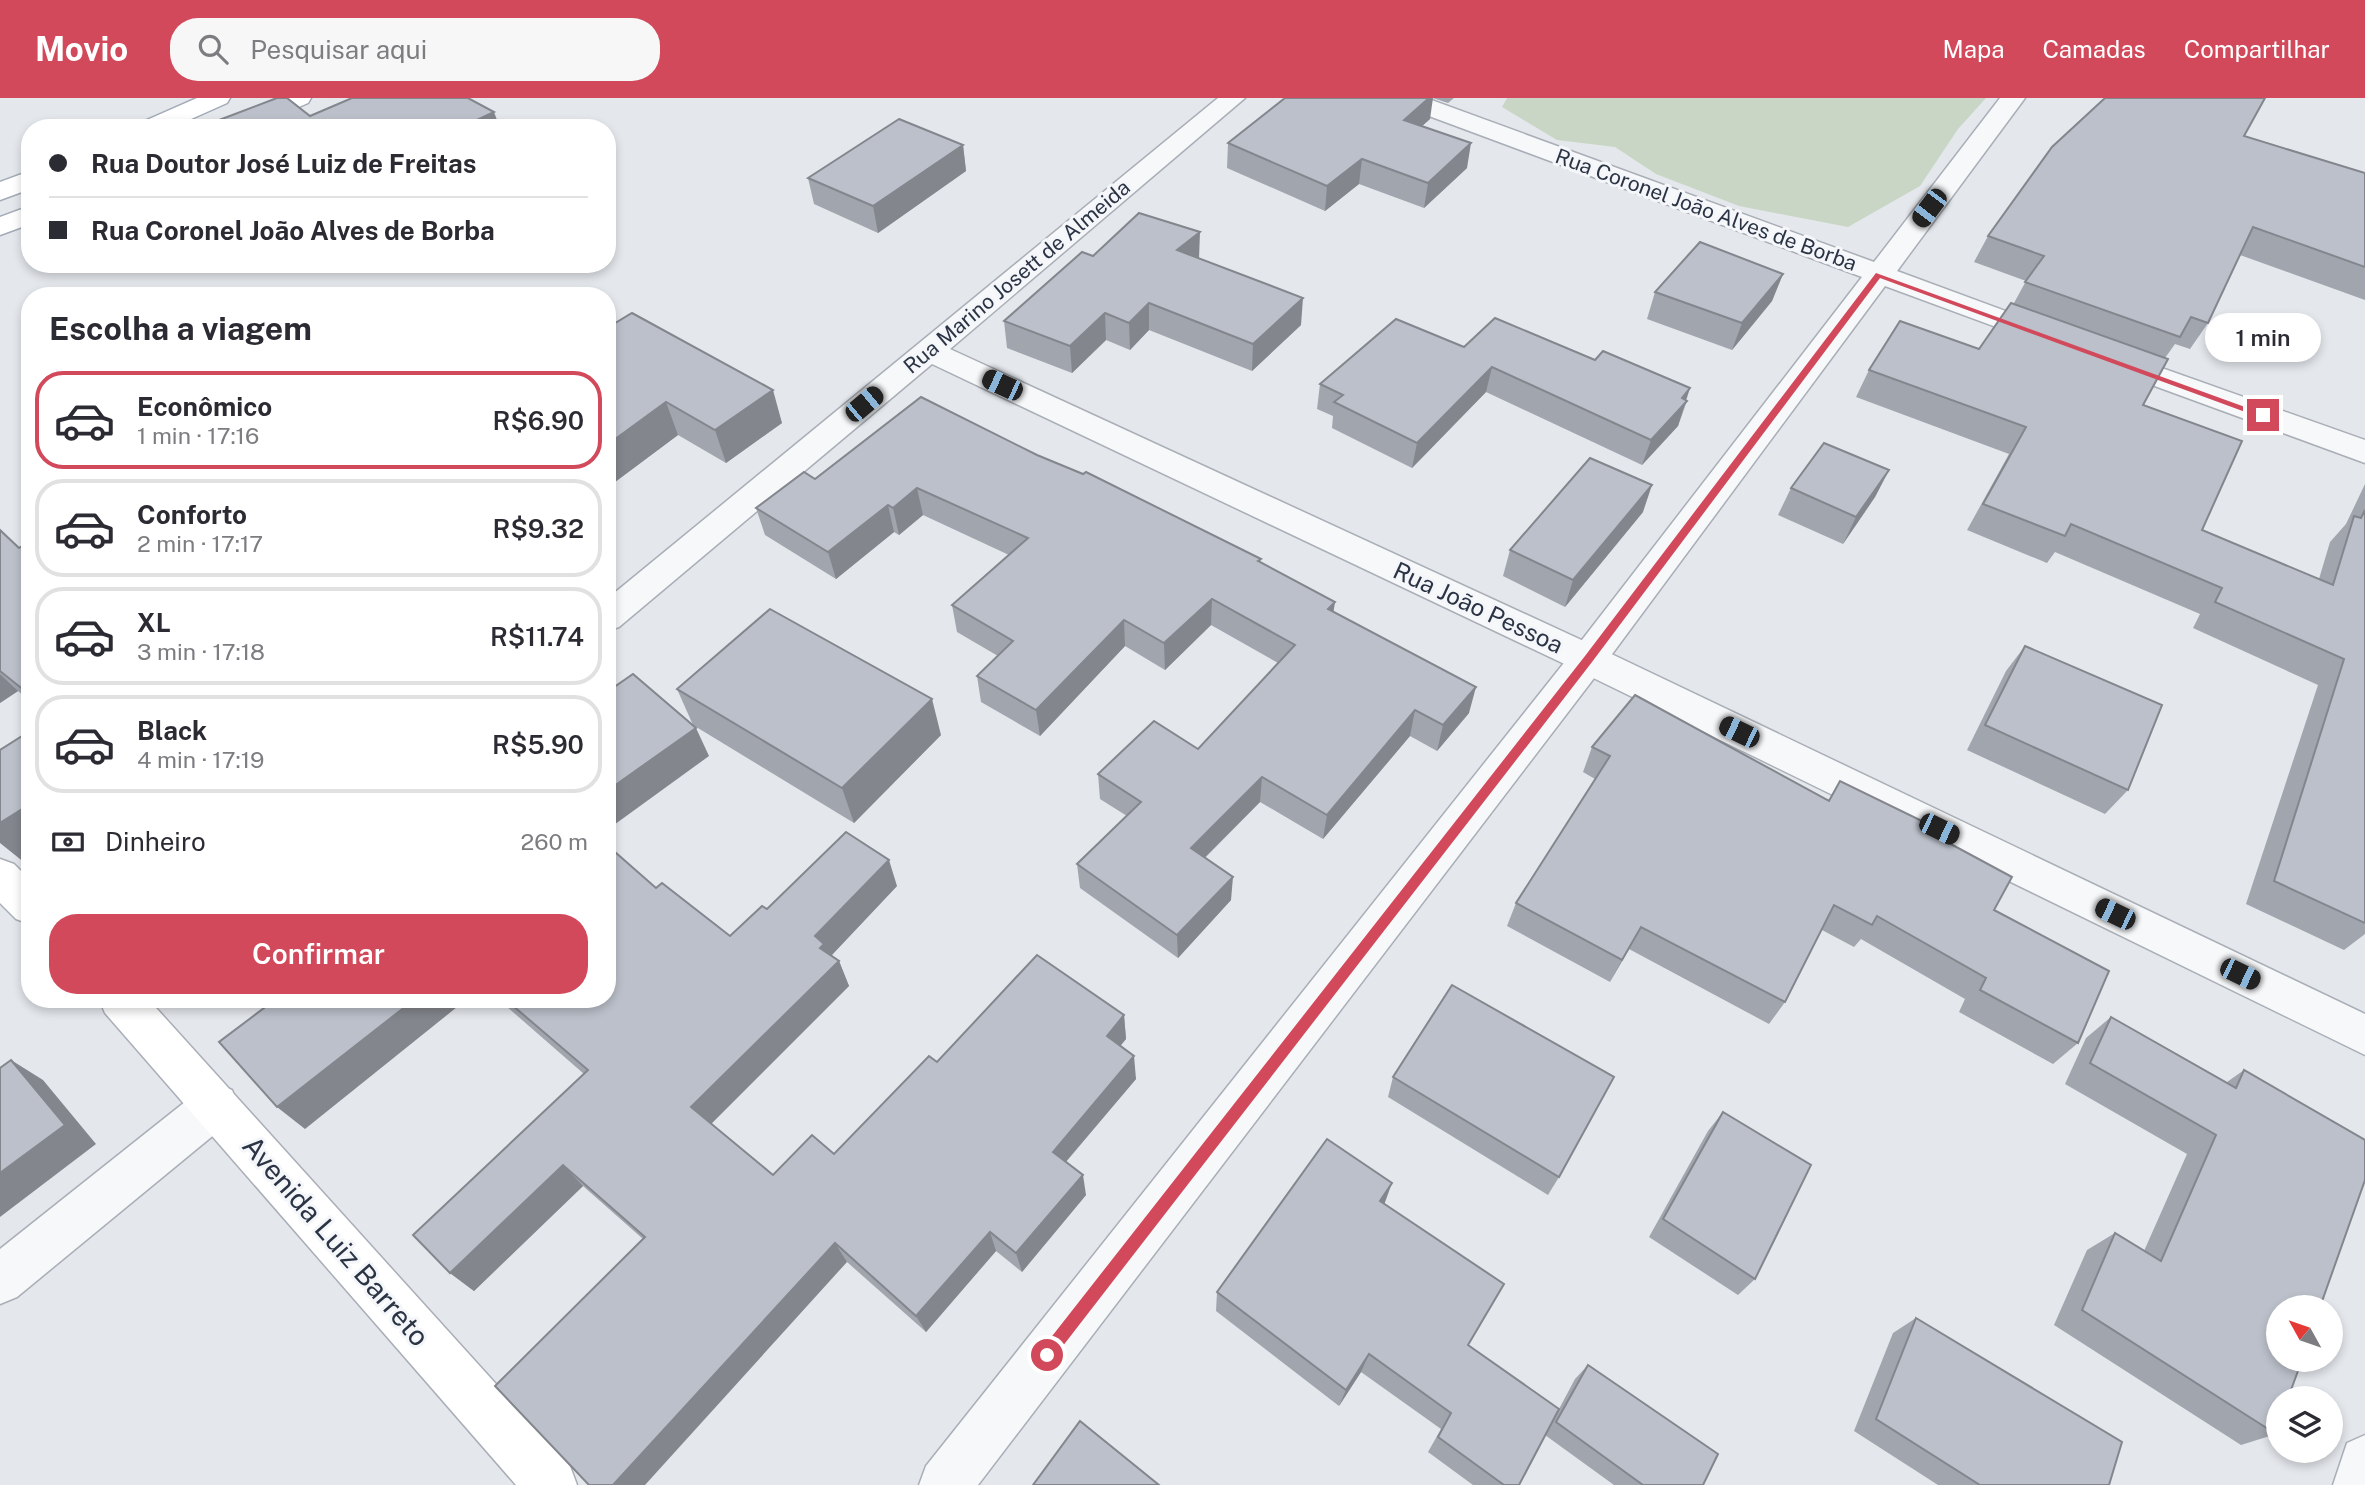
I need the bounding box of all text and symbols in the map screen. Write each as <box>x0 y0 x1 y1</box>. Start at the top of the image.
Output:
search box <box>170 18 660 81</box>
text: Movio <box>35 30 128 68</box>
icon: search <box>194 30 232 68</box>
text: Pesquisar aqui <box>250 34 427 65</box>
text: Mapa <box>1943 35 2004 63</box>
text: Camadas <box>2042 35 2146 63</box>
text: Compartilhar <box>2184 35 2330 63</box>
street label: Rua Coronel João Alves de Borba <box>1552 143 1860 276</box>
text: Rua Doutor José Luiz de Freitas <box>91 148 476 179</box>
street label: Rua Marino Josett de Almeida <box>898 175 1135 379</box>
car <box>1908 185 1951 231</box>
text: Rua Coronel João Alves de Borba <box>91 215 495 246</box>
text: Escolha a viagem <box>49 310 312 347</box>
callout: 1 min <box>2205 314 2321 362</box>
text: 1 min <box>2236 324 2290 351</box>
car <box>979 367 1026 403</box>
car <box>842 382 887 426</box>
icon: car <box>53 389 116 452</box>
text: Econômico <box>137 391 272 422</box>
route end <box>2247 399 2279 431</box>
text: R$6.90 <box>493 405 584 436</box>
text: 1 min · 17:16 <box>137 422 259 449</box>
icon: car <box>53 497 116 560</box>
text: Conforto <box>137 499 247 530</box>
text: R$9.32 <box>493 513 584 544</box>
text: 2 min · 17:17 <box>137 530 263 557</box>
street label: Rua João Pessoa <box>1389 556 1568 659</box>
icon: car <box>53 605 116 668</box>
text: XL <box>137 607 171 638</box>
text: R$11.74 <box>490 621 584 652</box>
text: 3 min · 17:18 <box>137 638 265 665</box>
icon: car <box>53 713 116 776</box>
car <box>1716 713 1763 751</box>
text: Black <box>137 715 207 746</box>
text: R$5.90 <box>492 729 584 760</box>
text: 4 min · 17:19 <box>137 746 264 773</box>
car <box>1916 810 1963 848</box>
icon: cash <box>49 823 87 861</box>
text: Dinheiro <box>105 826 206 857</box>
text: 260 m <box>521 828 588 855</box>
car <box>2092 895 2139 933</box>
button: Confirmar <box>49 914 588 994</box>
car <box>2217 955 2264 993</box>
street label: Avenida Luiz Barreto <box>236 1129 437 1352</box>
north arrow <box>2266 1295 2343 1372</box>
map controls <box>2266 1295 2343 1463</box>
route start <box>1031 1339 1063 1371</box>
button: layers <box>2266 1386 2343 1463</box>

